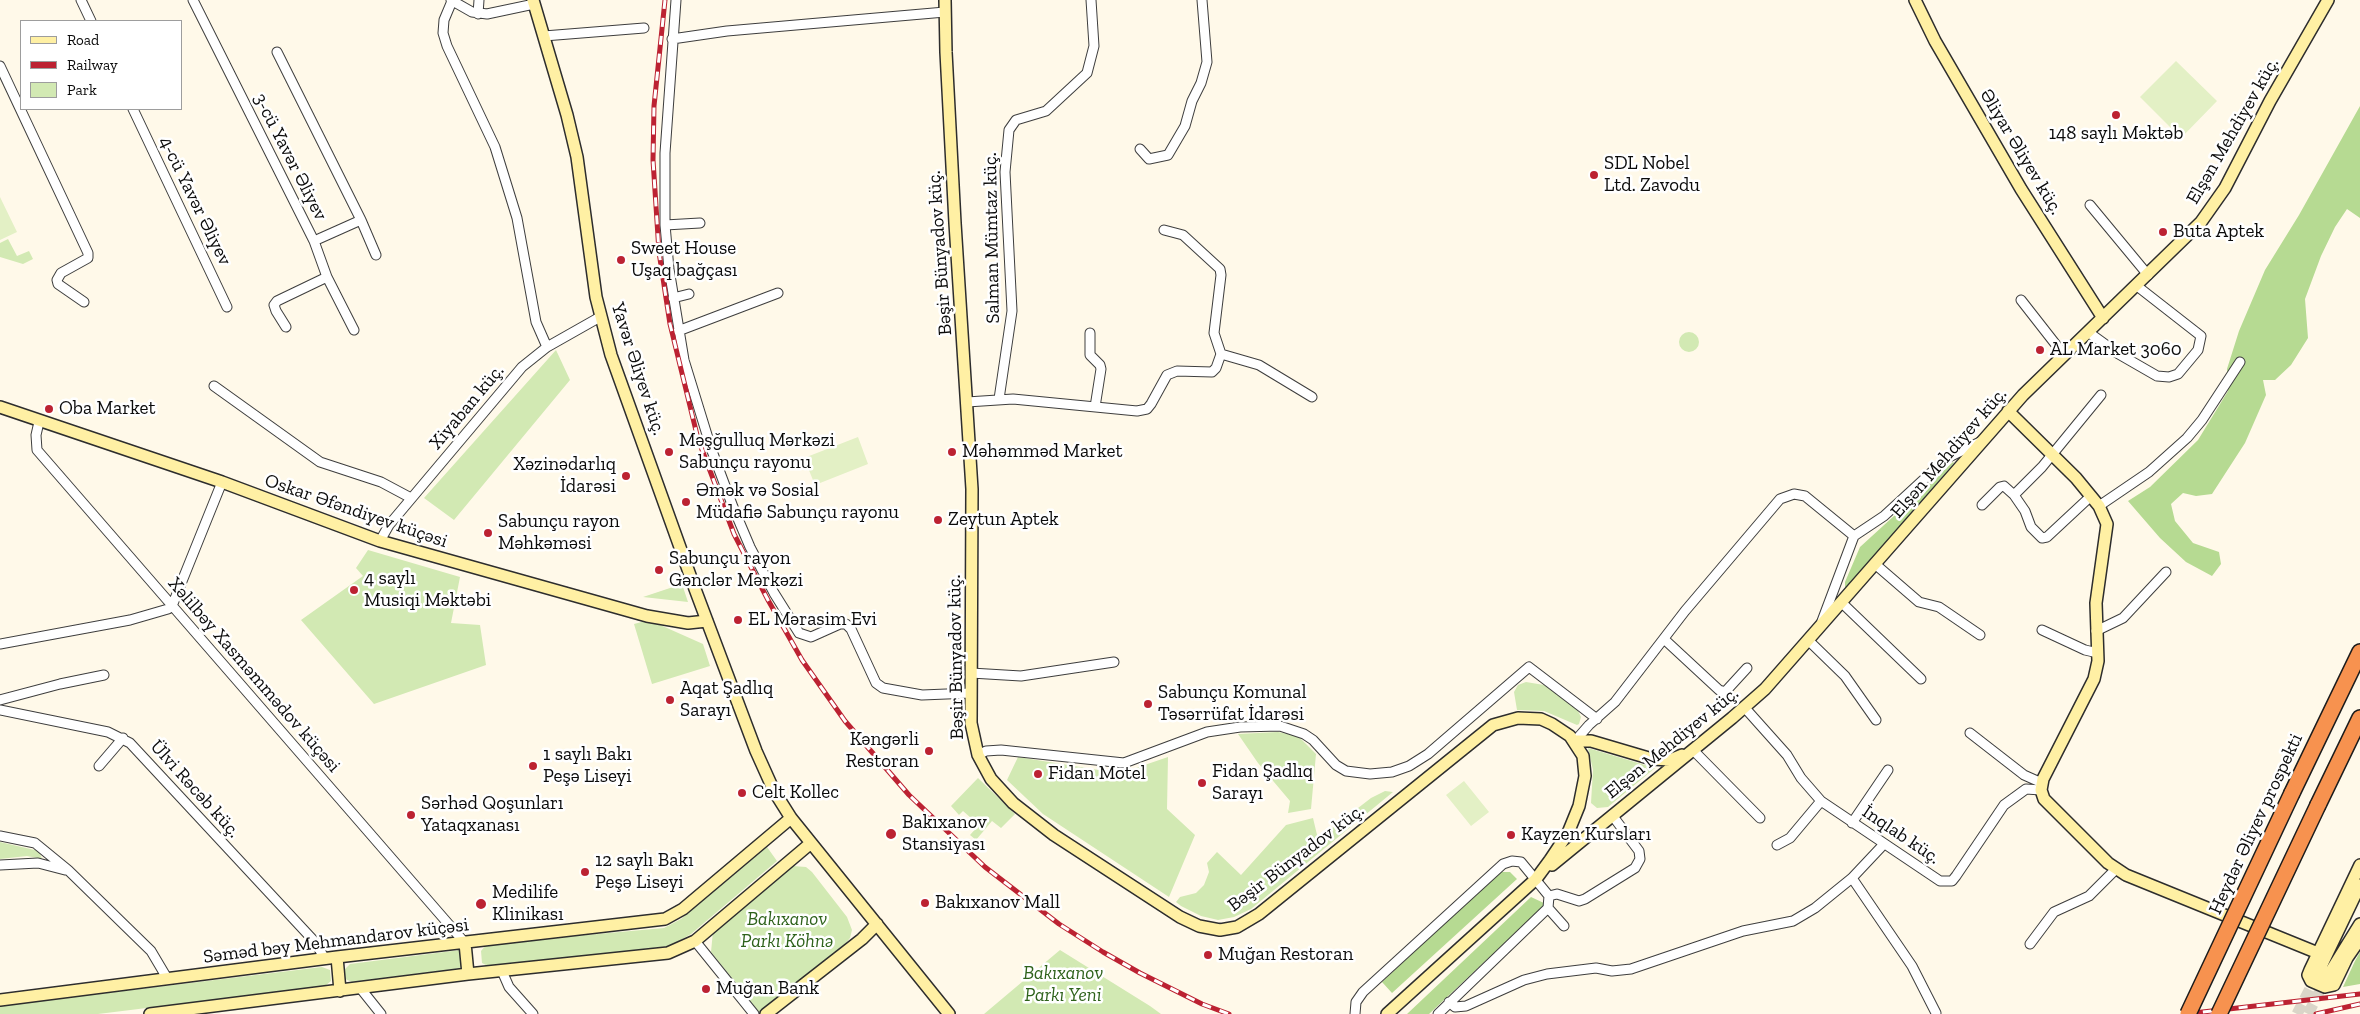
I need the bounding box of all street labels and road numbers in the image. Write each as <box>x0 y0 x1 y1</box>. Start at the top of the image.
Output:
street label: Elşən Mehdiyev küç. <box>2182 54 2284 208</box>
street label: Əliyar Əliyev küç. <box>1975 85 2067 219</box>
street label: 3-cü Yavər Əliyev <box>248 90 332 224</box>
street label: 4-cü Yavər Əliyev <box>154 133 236 269</box>
street label: Salman Mümtaz küç. <box>979 152 1005 324</box>
street label: Bəşir Bünyadov küç. <box>923 170 957 336</box>
street label: Yavər Əliyev küç. <box>606 300 670 438</box>
street label: Xiyaban küç. <box>425 360 509 454</box>
street label: Elşən Mehdiyev küç. <box>1886 383 2012 523</box>
street label: Oskar Əfəndiyev küçəsi <box>262 469 450 553</box>
street label: Xəlilbəy Xasməmmədov küçəsi <box>163 573 345 777</box>
street label: Bəşir Bünyadov küç. <box>943 574 969 740</box>
street label: Elşən Mehdiyev küç. <box>1601 682 1743 804</box>
street label: Heydər Əliyev prospekti <box>2204 730 2308 918</box>
street label: Ülvi Rəcəb küç. <box>145 735 245 843</box>
street label: Bəşir Bünyadov küç. <box>1223 799 1369 917</box>
street label: İnqlab küç. <box>1858 801 1944 869</box>
street label: Səməd bəy Mehmandarov küçəsi <box>202 913 470 969</box>

